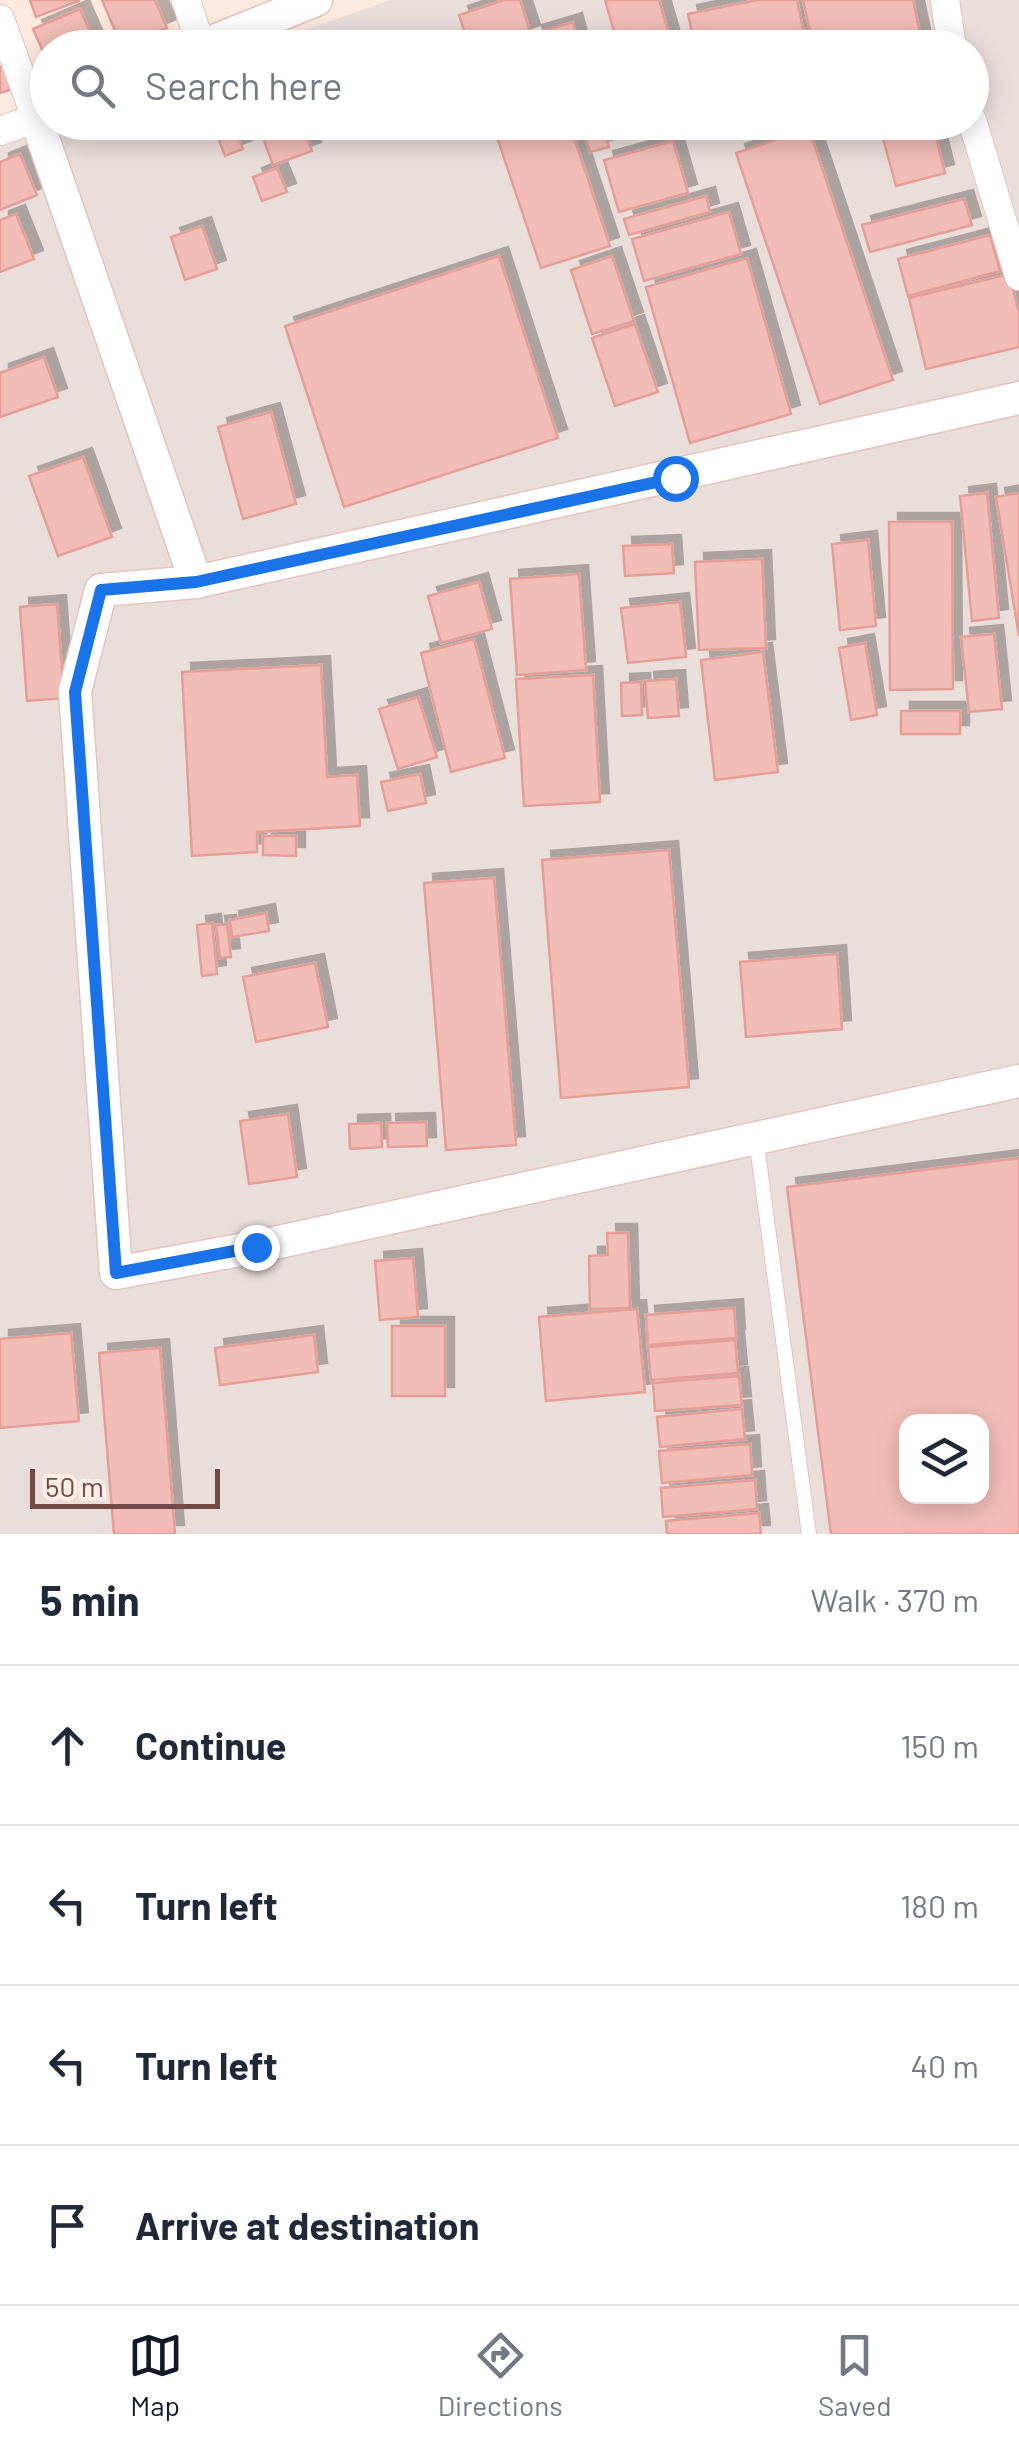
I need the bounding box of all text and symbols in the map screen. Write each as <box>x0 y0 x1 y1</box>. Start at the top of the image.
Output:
search box <box>30 30 989 140</box>
icon: search <box>65 58 120 113</box>
text: Search here <box>145 62 343 108</box>
route start <box>653 456 699 502</box>
route end <box>234 1225 280 1271</box>
map controls <box>899 1414 989 1504</box>
button: layers <box>899 1414 989 1504</box>
scale bar <box>30 1464 220 1508</box>
text: 50 m <box>45 1469 104 1503</box>
text: 5 min <box>40 1574 140 1624</box>
text: Walk · 370 m <box>811 1580 979 1618</box>
icon: ahead <box>40 1718 95 1773</box>
text: Continue <box>135 1722 286 1768</box>
text: 150 m <box>900 1726 979 1764</box>
icon: left <box>40 1878 95 1933</box>
text: Turn left <box>135 1882 278 1928</box>
text: 180 m <box>900 1886 979 1924</box>
icon: left <box>40 2038 95 2093</box>
text: Turn left <box>135 2042 278 2088</box>
text: 40 m <box>910 2046 979 2084</box>
icon: arrive <box>40 2198 95 2253</box>
text: Arrive at destination <box>135 2202 480 2248</box>
tab: Map <box>128 2328 183 2422</box>
tab: Directions <box>438 2328 563 2422</box>
tab: Saved <box>818 2328 891 2422</box>

